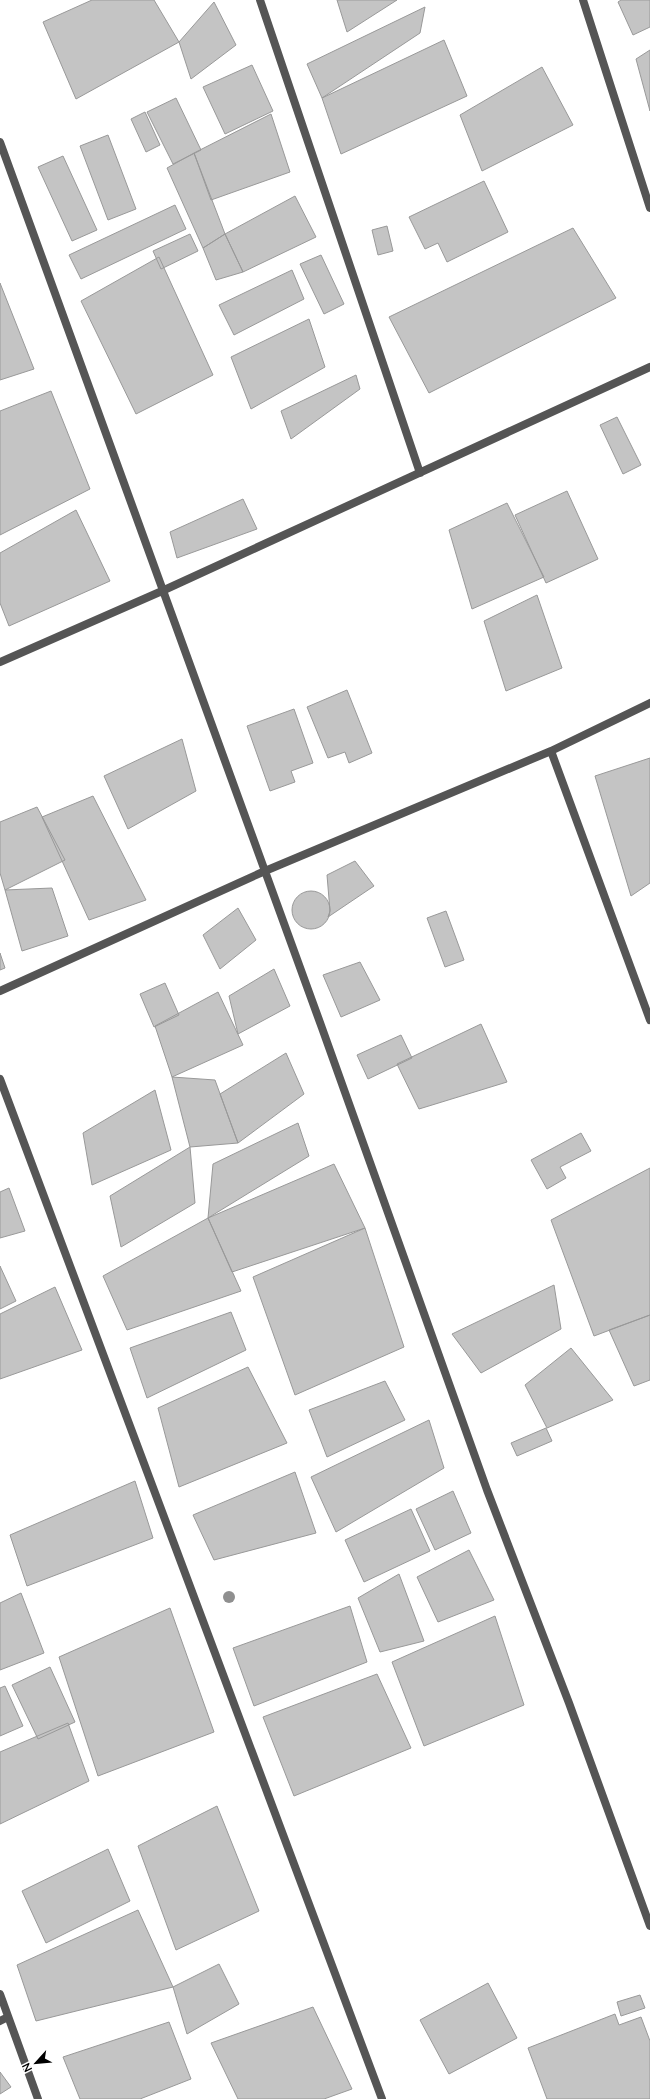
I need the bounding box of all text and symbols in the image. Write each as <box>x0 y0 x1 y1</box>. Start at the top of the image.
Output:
north arrow <box>16 2043 56 2083</box>
text: N <box>19 2061 34 2074</box>

